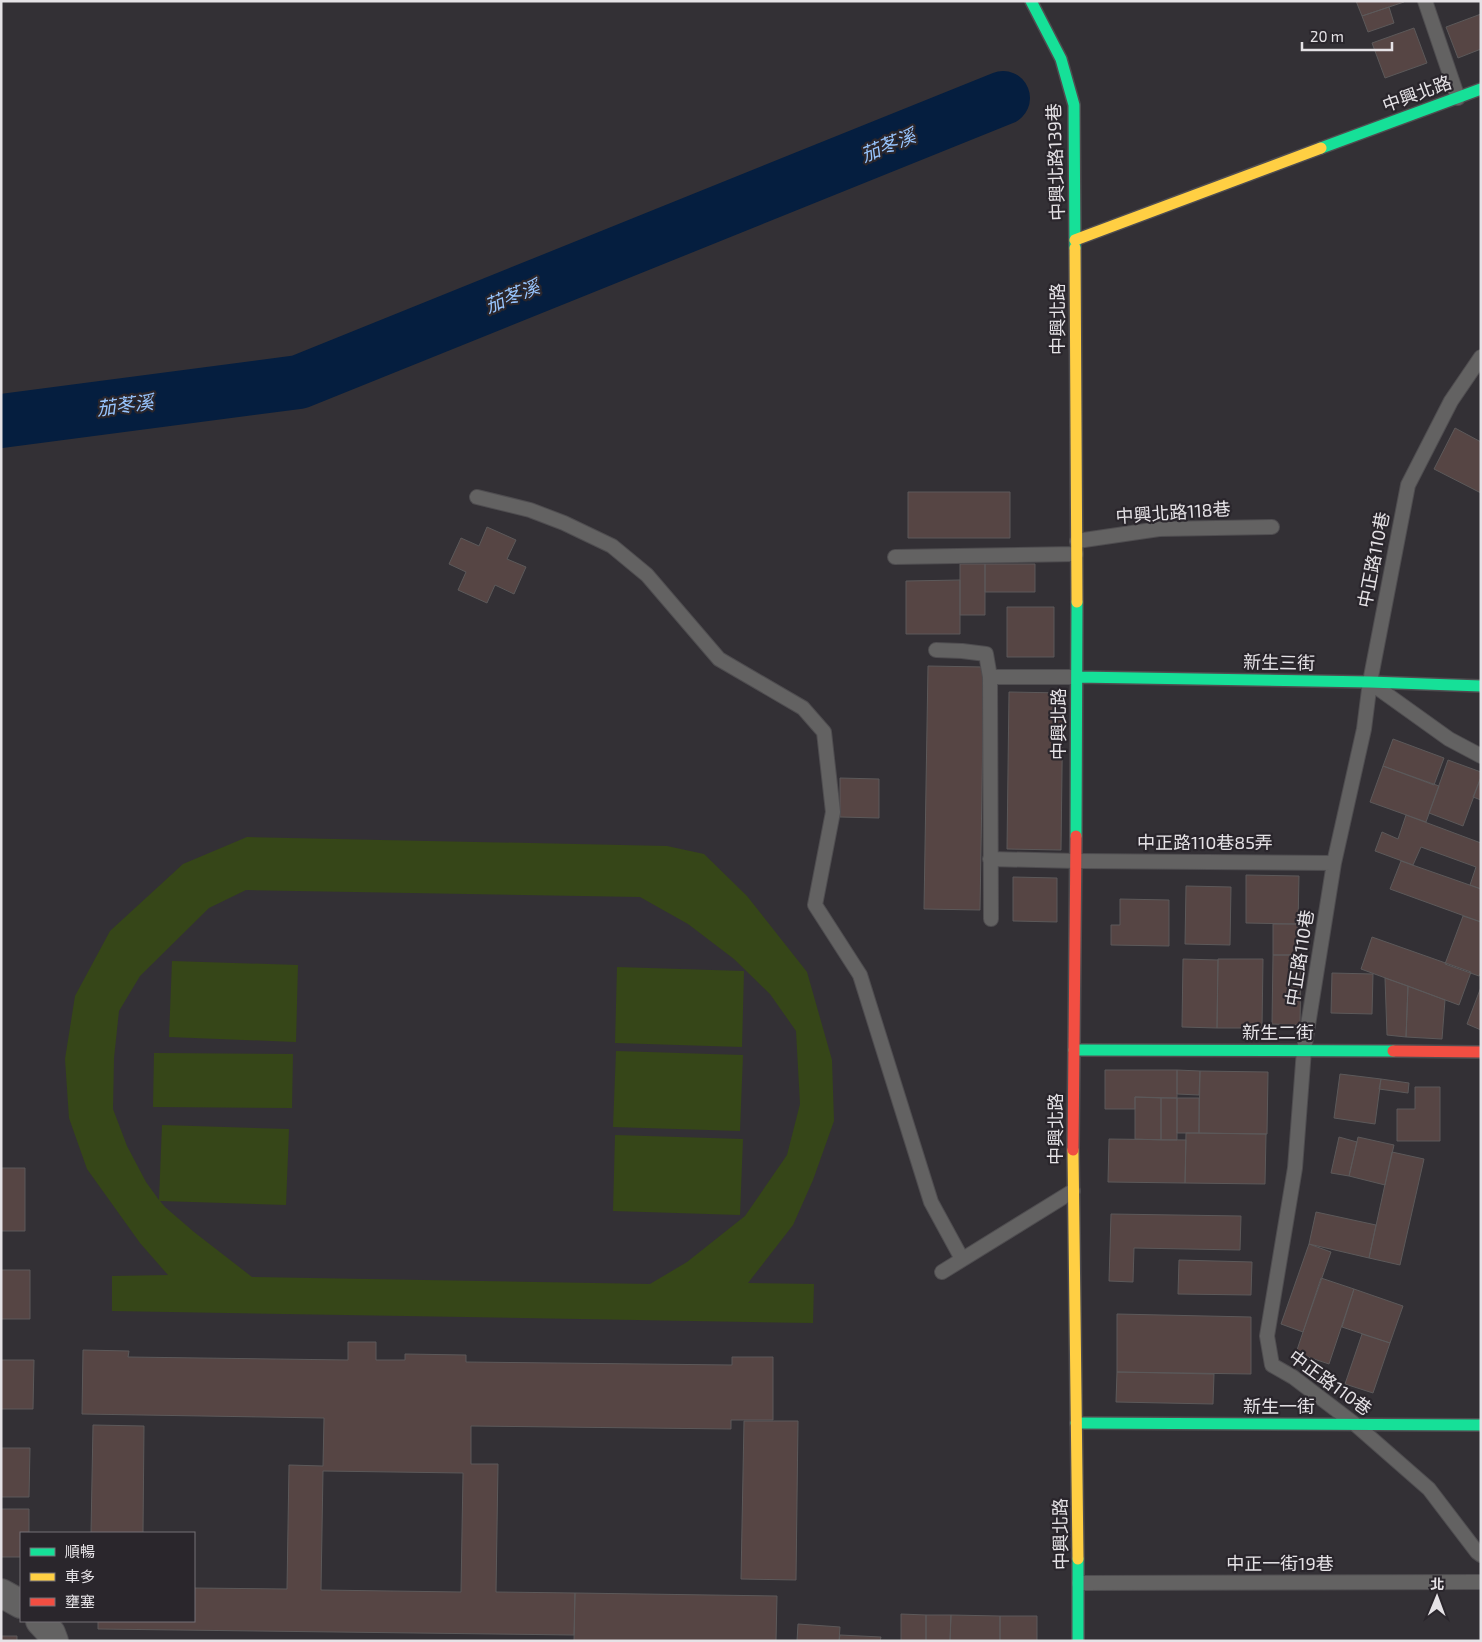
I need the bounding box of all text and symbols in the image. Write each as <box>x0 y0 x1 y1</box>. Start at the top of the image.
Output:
scale bar <box>1302 20 1392 52</box>
text: 20 m <box>1310 27 1344 45</box>
street label: 中興北路 <box>1379 70 1454 116</box>
street label: 中興北路139巷 <box>1042 103 1068 221</box>
water label: 茄苳溪 <box>857 122 921 166</box>
water label: 茄苳溪 <box>481 273 545 317</box>
street label: 中興北路 <box>1046 283 1068 355</box>
water label: 茄苳溪 <box>95 389 158 419</box>
street label: 中興北路118巷 <box>1115 497 1231 527</box>
street label: 中正路110巷 <box>1353 510 1393 610</box>
street label: 新生三街 <box>1243 650 1315 674</box>
street label: 中興北路 <box>1047 688 1069 760</box>
street label: 中正路110巷85弄 <box>1137 831 1273 853</box>
street label: 中正路110巷 <box>1281 908 1317 1008</box>
street label: 新生二街 <box>1242 1021 1314 1043</box>
street label: 中興北路 <box>1044 1093 1066 1165</box>
street label: 中正路110巷 <box>1285 1345 1376 1420</box>
street label: 新生一街 <box>1243 1395 1315 1417</box>
street label: 中興北路 <box>1048 1498 1072 1570</box>
legend <box>20 1532 195 1622</box>
text: 順暢 <box>65 1542 95 1560</box>
street label: 中正一街19巷 <box>1226 1552 1334 1574</box>
text: 車多 <box>65 1567 95 1585</box>
north arrow <box>1412 1572 1462 1622</box>
text: 北 <box>1430 1575 1444 1592</box>
text: 壅塞 <box>65 1592 95 1610</box>

